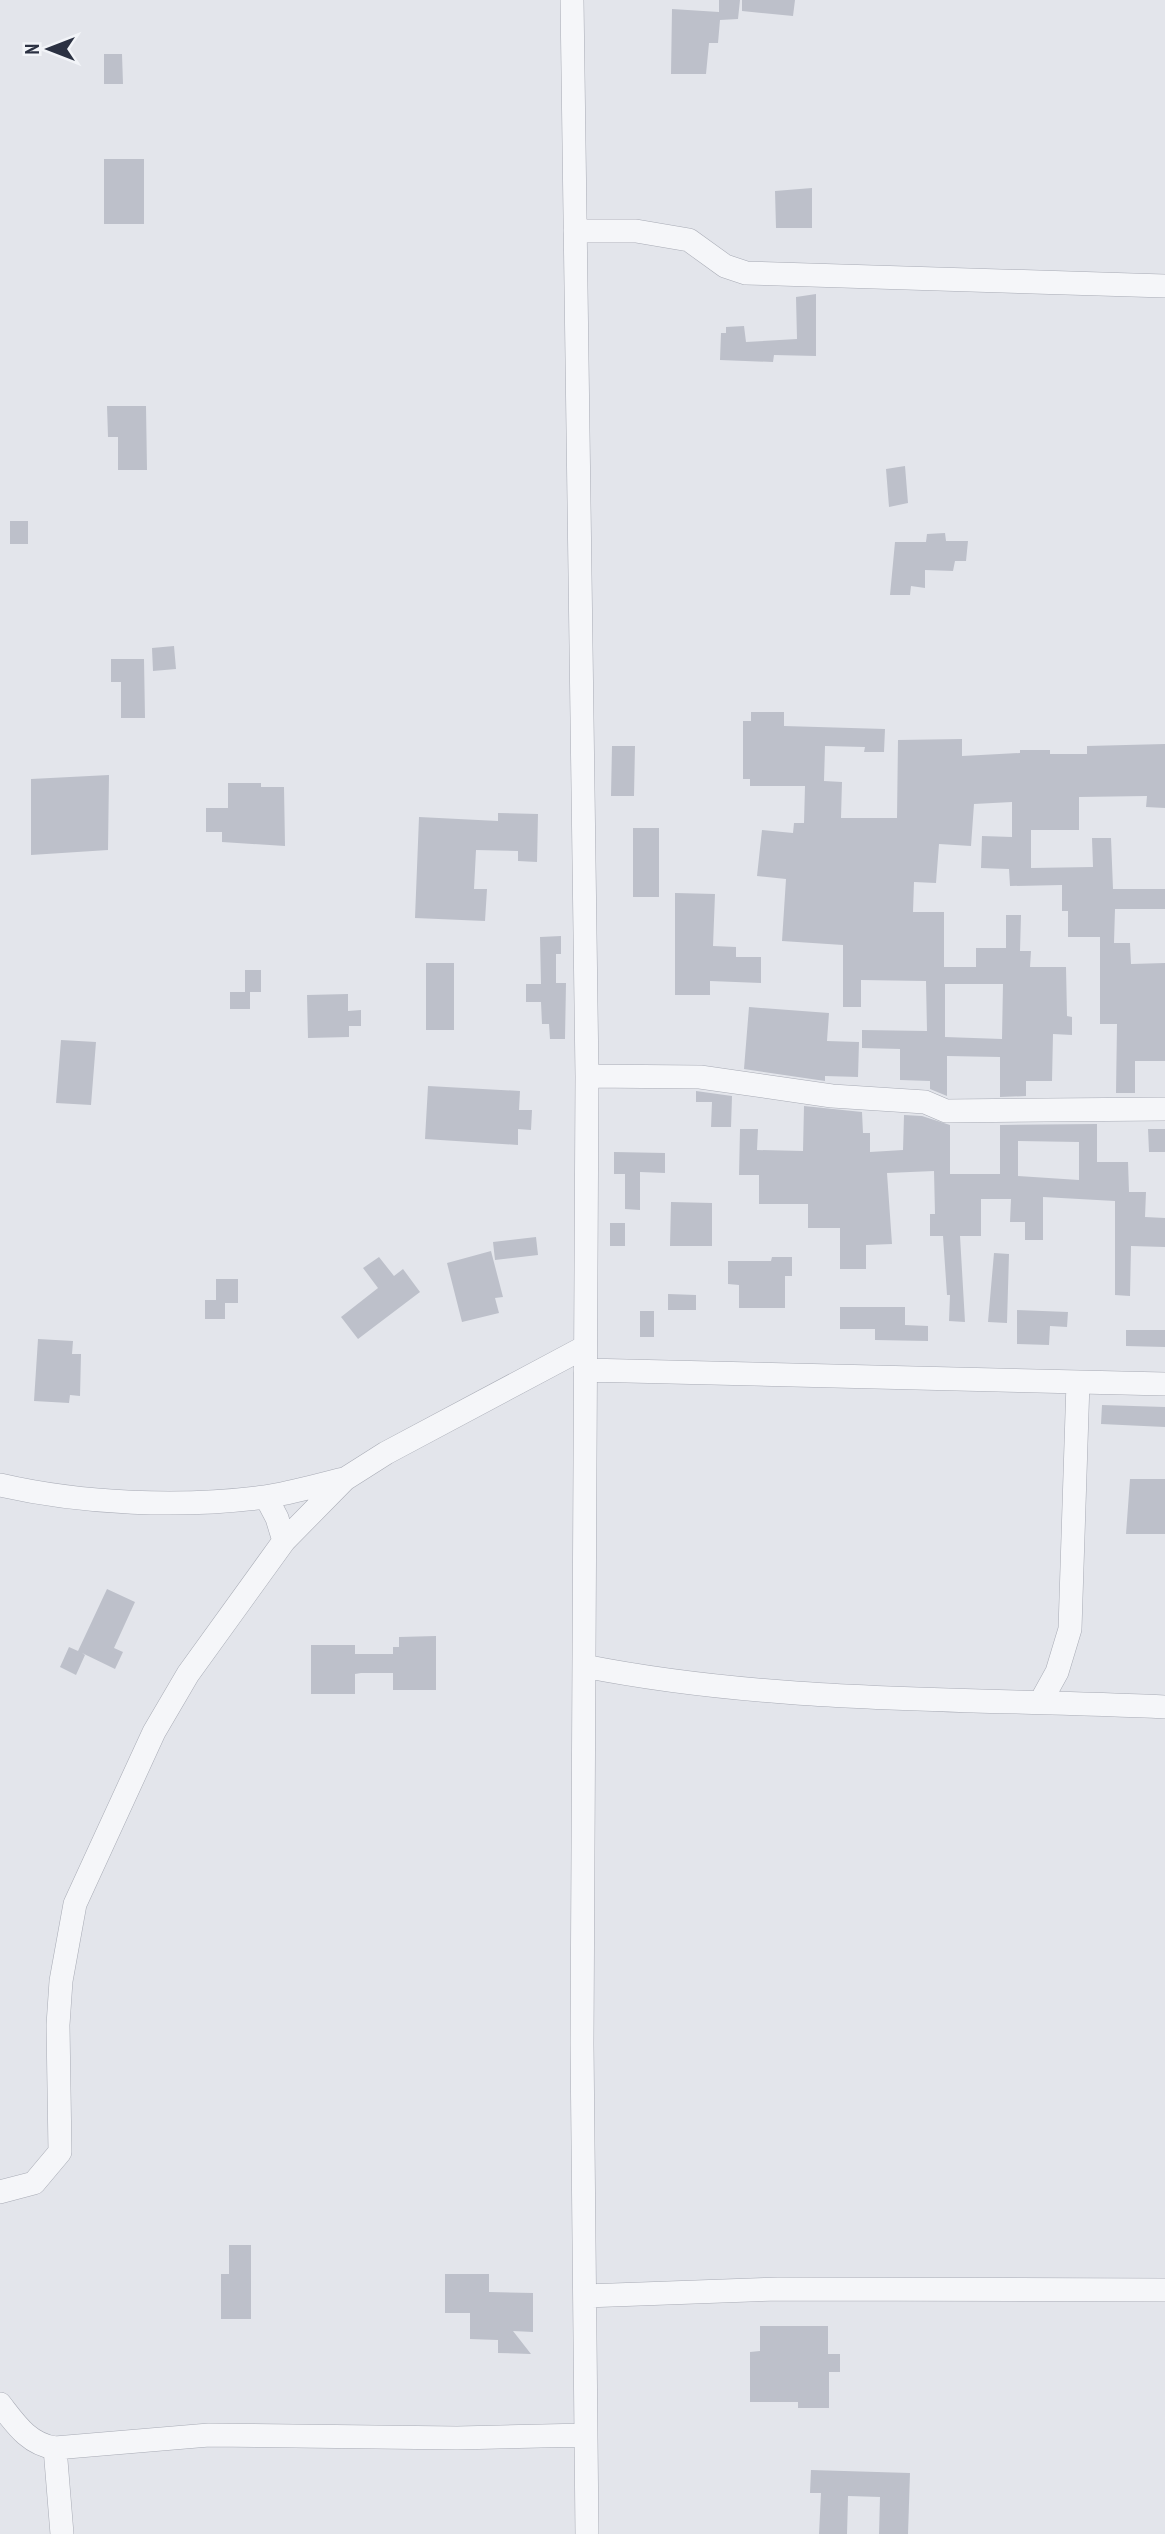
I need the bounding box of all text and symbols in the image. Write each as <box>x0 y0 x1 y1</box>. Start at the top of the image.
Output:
north arrow <box>14 14 84 84</box>
text: N <box>20 44 44 54</box>

